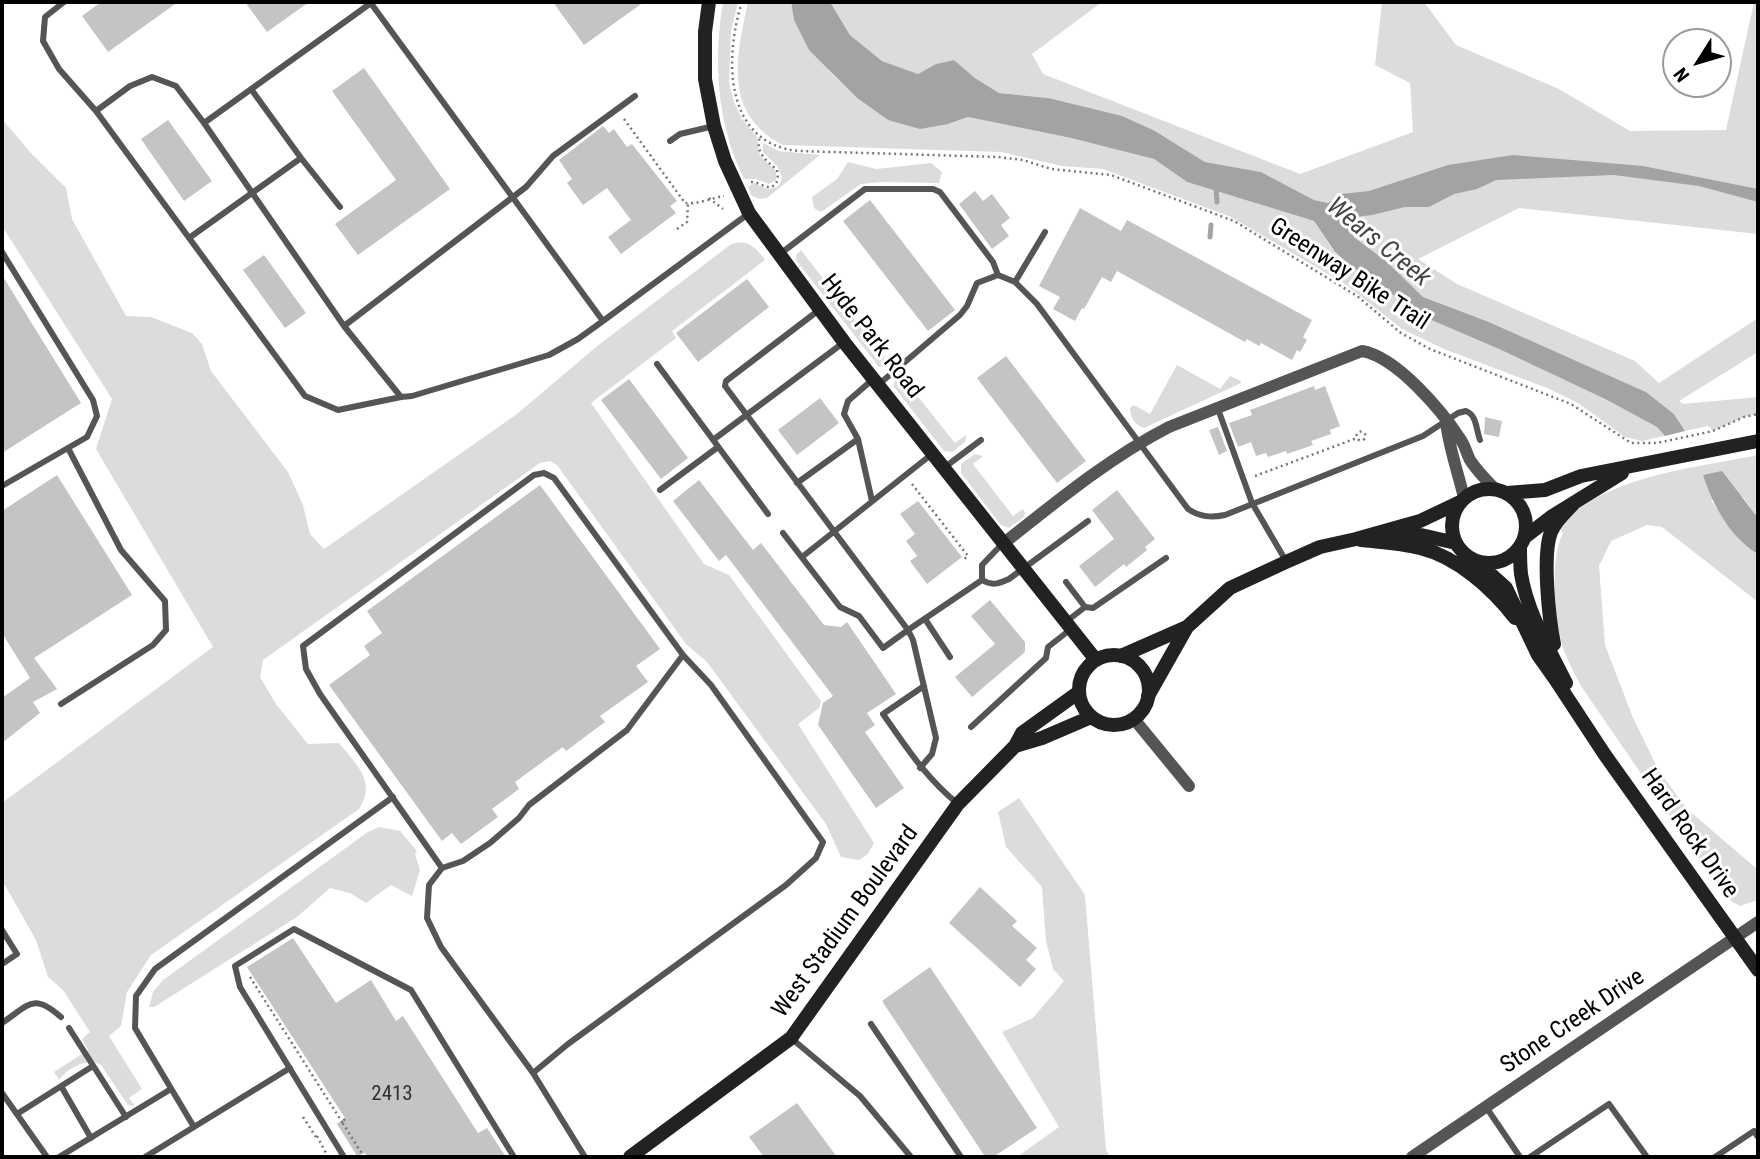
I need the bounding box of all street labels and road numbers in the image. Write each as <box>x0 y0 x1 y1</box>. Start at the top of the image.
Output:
street label: Greenway Bike Trail <box>1264 213 1434 337</box>
street label: Hyde Park Road <box>814 269 928 405</box>
street label: Hard Rock Drive <box>1634 764 1744 904</box>
street label: West Stadium Boulevard <box>767 820 925 1024</box>
street label: Stone Creek Drive <box>1496 963 1650 1081</box>

